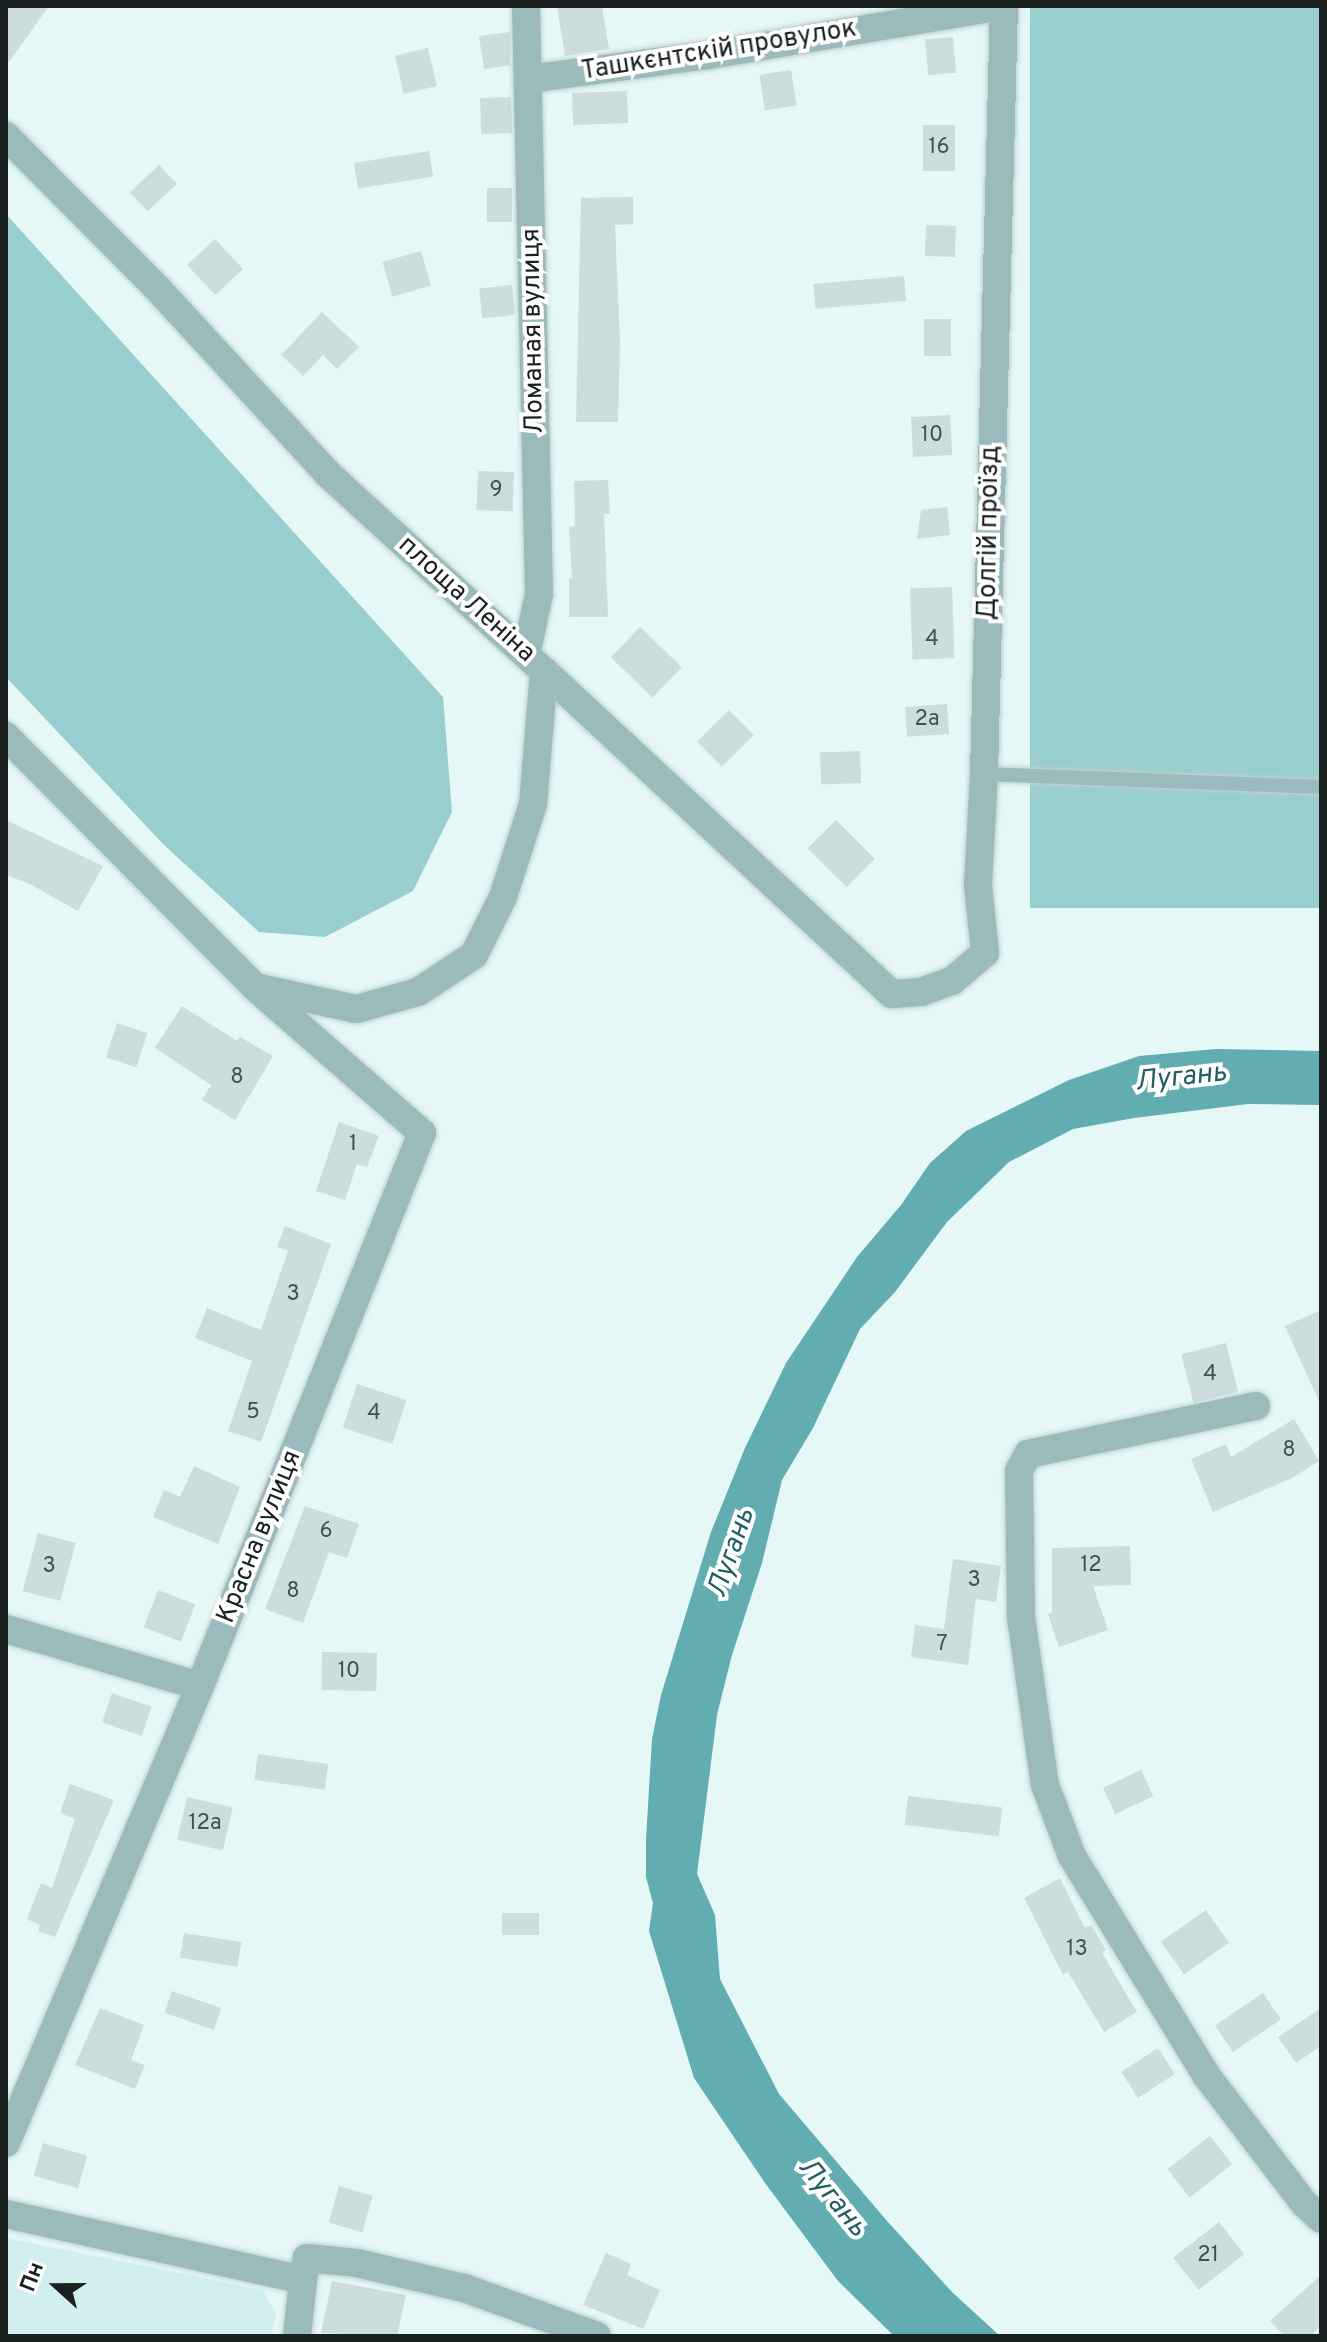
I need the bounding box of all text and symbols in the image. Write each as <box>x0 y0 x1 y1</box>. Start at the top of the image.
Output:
street label: Ташкєнтскій провулок <box>579 14 859 88</box>
house number: 16 <box>928 135 950 161</box>
street label: Ломаная вулиця <box>517 228 551 434</box>
house number: 10 <box>921 423 943 449</box>
street label: Долгій проїзд <box>973 445 1007 621</box>
house number: 9 <box>489 478 503 504</box>
street label: площа Леніна <box>391 530 541 670</box>
house number: 4 <box>925 627 939 653</box>
house number: 2а <box>914 707 940 733</box>
water label: Лугань <box>1134 1056 1228 1100</box>
house number: 8 <box>230 1065 244 1091</box>
house number: 1 <box>349 1132 357 1158</box>
house number: 3 <box>286 1282 300 1308</box>
house number: 4 <box>1203 1362 1217 1388</box>
house number: 5 <box>246 1400 260 1426</box>
house number: 4 <box>367 1401 381 1427</box>
house number: 8 <box>1282 1438 1296 1464</box>
street label: Красна вулиця <box>211 1446 309 1628</box>
water label: Лугань <box>701 1504 763 1602</box>
house number: 6 <box>319 1519 333 1545</box>
house number: 12 <box>1080 1553 1102 1579</box>
house number: 3 <box>42 1554 56 1580</box>
house number: 3 <box>967 1568 981 1594</box>
house number: 8 <box>286 1579 300 1605</box>
house number: 7 <box>936 1632 948 1658</box>
house number: 10 <box>338 1659 360 1685</box>
house number: 12а <box>188 1811 222 1837</box>
house number: 13 <box>1066 1937 1088 1963</box>
water label: Лугань <box>790 2152 874 2244</box>
house number: 21 <box>1197 2243 1219 2269</box>
north arrow <box>16 2246 96 2326</box>
text: Пн <box>15 2259 51 2296</box>

